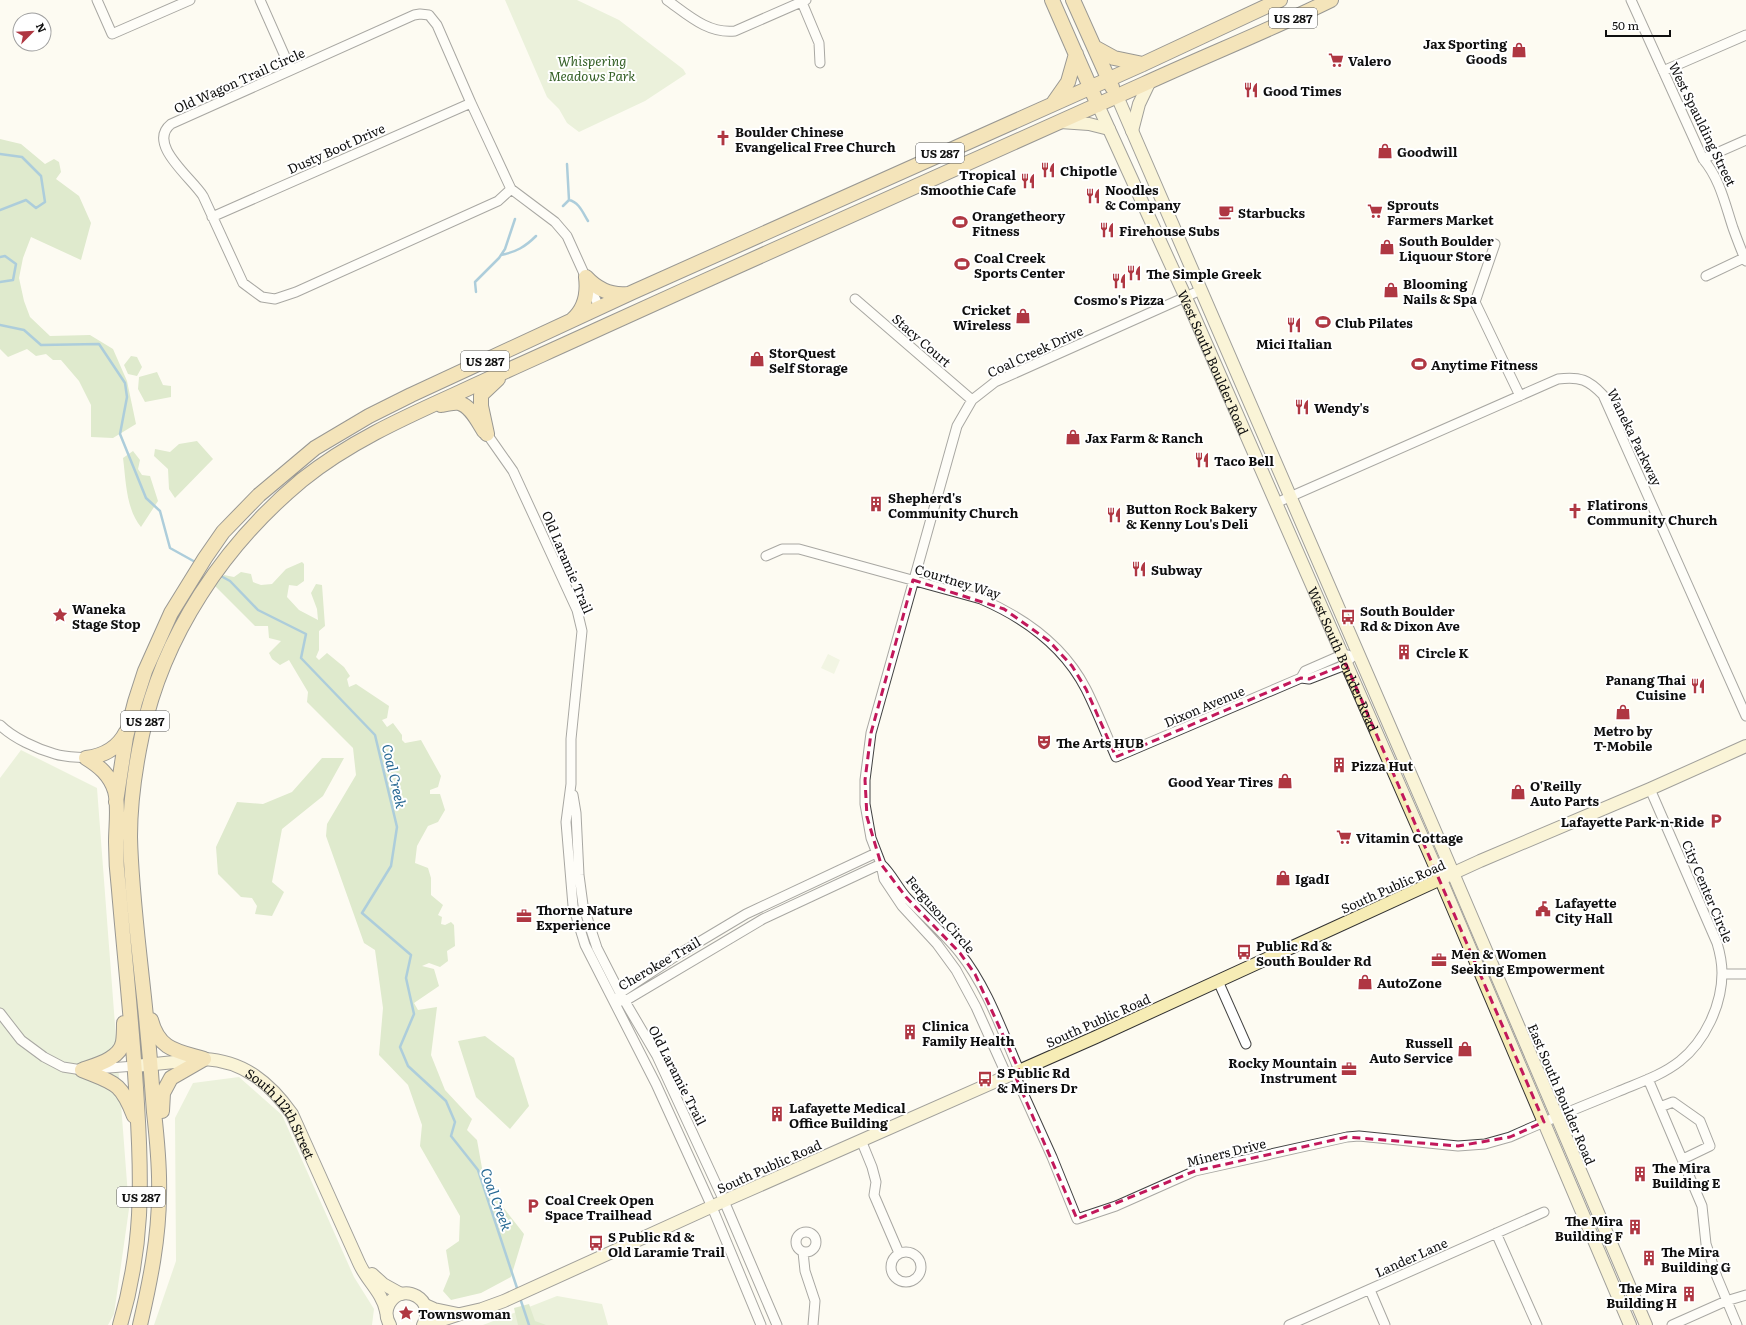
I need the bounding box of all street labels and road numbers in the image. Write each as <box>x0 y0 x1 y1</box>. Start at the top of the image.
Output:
road number: US 287 <box>1269 8 1317 28</box>
street label: Old Wagon Trail Circle <box>170 42 308 118</box>
street label: West Spaulding Street <box>1665 59 1742 190</box>
street label: Dusty Boot Drive <box>284 118 388 178</box>
road number: US 287 <box>916 143 964 163</box>
street label: West South Boulder Road <box>1174 287 1254 437</box>
street label: Stacy Court <box>888 309 956 371</box>
street label: Coal Creek Drive <box>984 320 1086 382</box>
road number: US 287 <box>461 351 509 371</box>
street label: Waneka Parkway <box>1603 385 1667 490</box>
street label: Old Laramie Trail <box>538 508 599 617</box>
street label: Courtney Way <box>913 559 1004 603</box>
street label: West South Boulder Road <box>1304 583 1384 734</box>
street label: Dixon Avenue <box>1161 680 1247 732</box>
road number: US 287 <box>121 711 169 731</box>
street label: City Center Circle <box>1678 837 1738 945</box>
street label: South Public Road <box>1338 854 1448 918</box>
street label: Ferguson Circle <box>902 871 980 957</box>
street label: Cherokee Trail <box>614 931 704 994</box>
street label: South Public Road <box>1043 988 1153 1052</box>
street label: East South Boulder Road <box>1524 1020 1600 1168</box>
street label: Old Laramie Trail <box>645 1022 712 1129</box>
street label: South 112th Street <box>242 1063 321 1162</box>
street label: Miners Drive <box>1184 1133 1268 1171</box>
street label: South Public Road <box>714 1134 824 1198</box>
road number: US 287 <box>117 1187 165 1207</box>
street label: Lander Lane <box>1372 1232 1450 1281</box>

